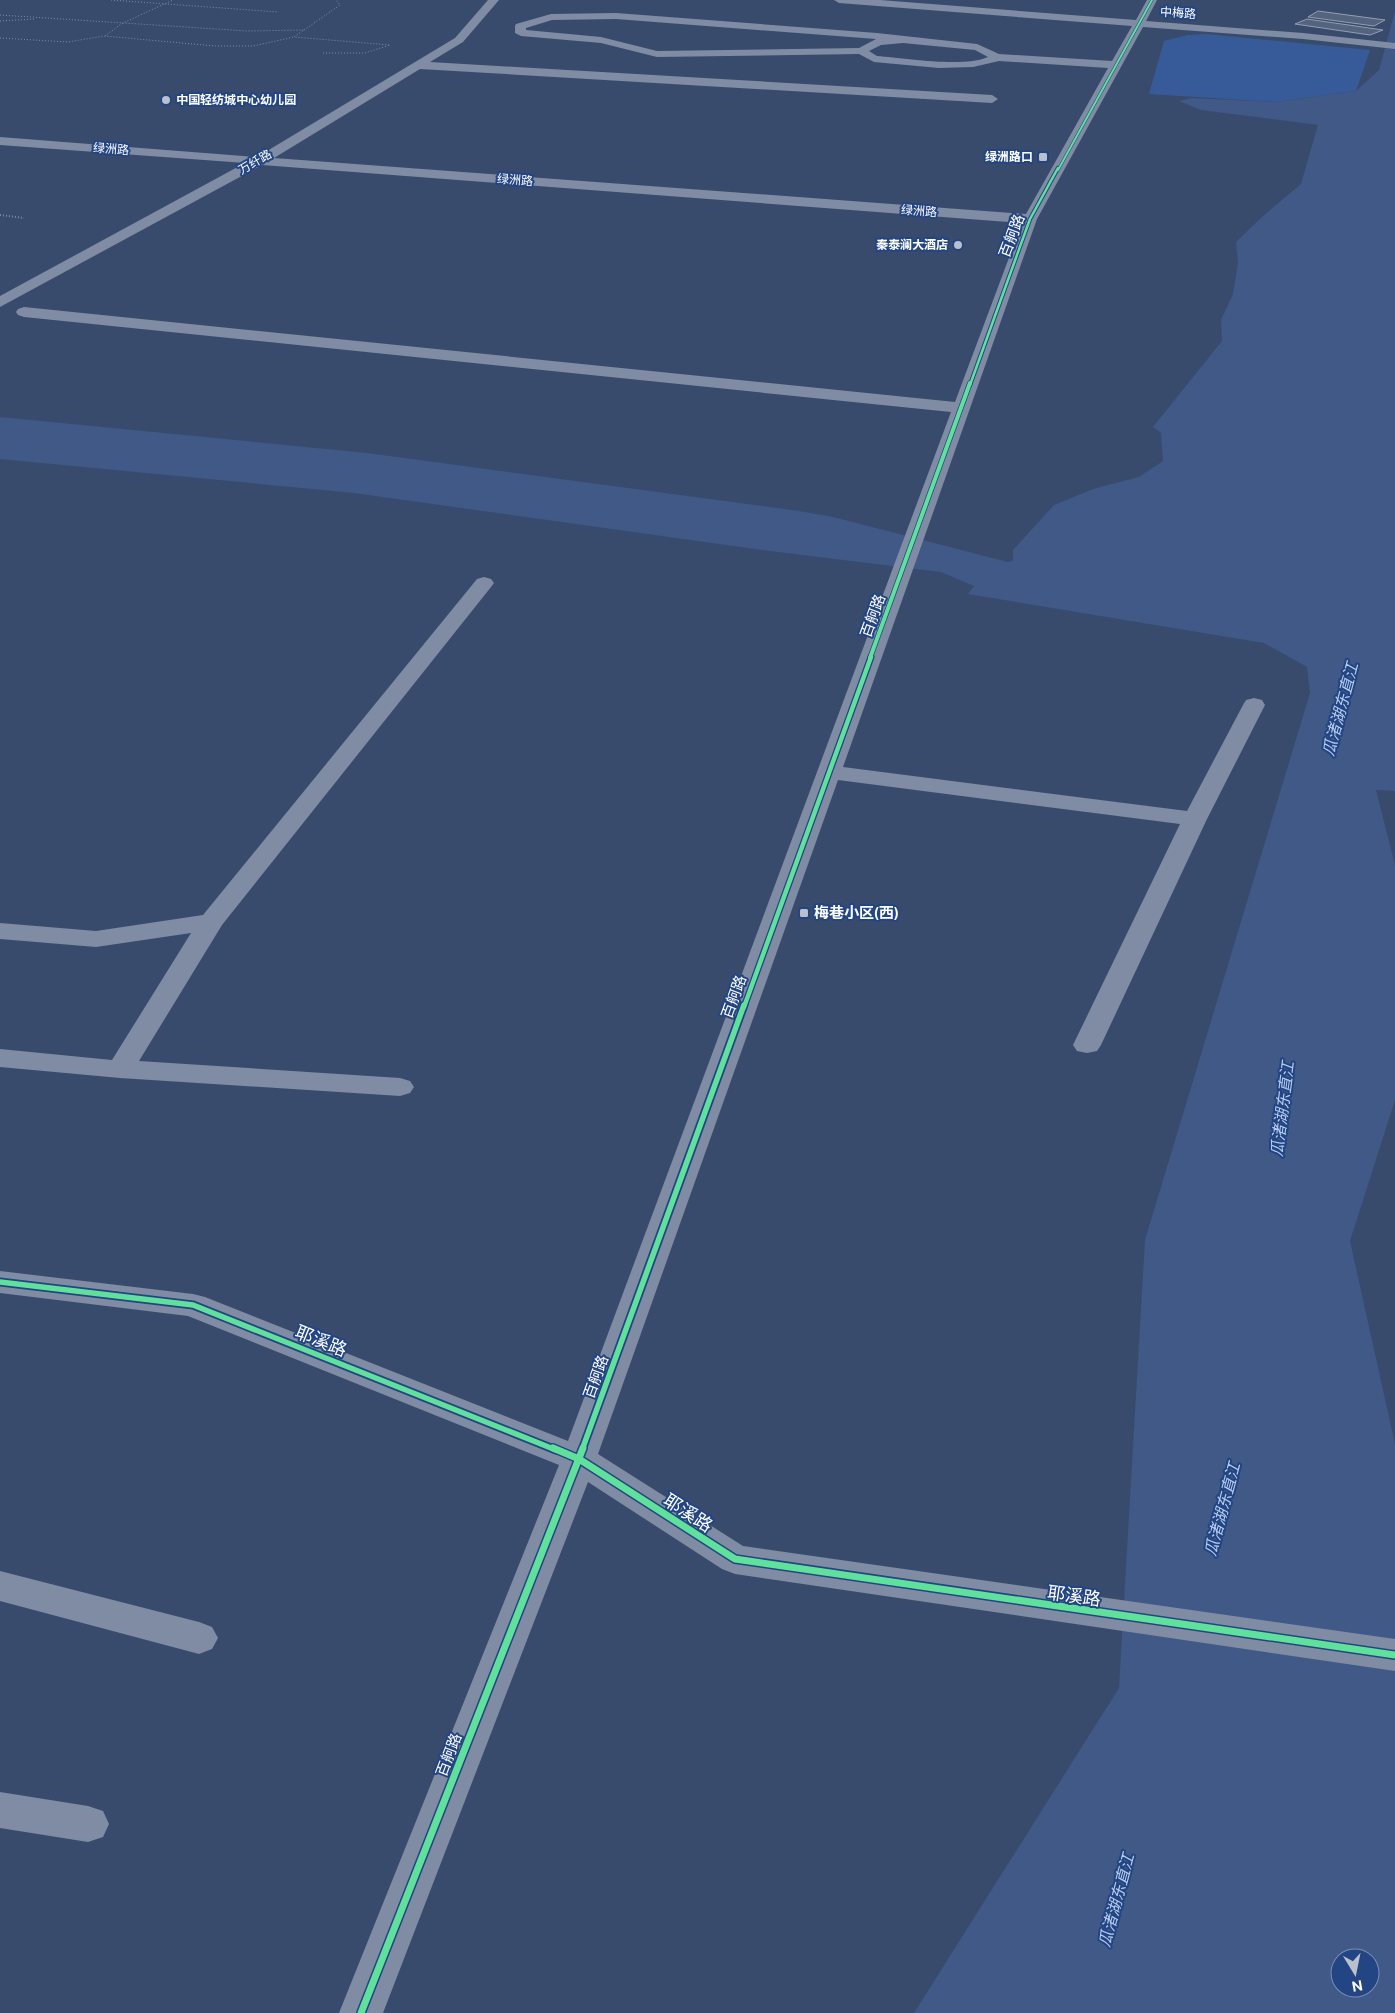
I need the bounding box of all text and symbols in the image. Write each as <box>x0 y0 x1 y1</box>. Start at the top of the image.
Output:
street label: 中梅路 <box>1160 5 1196 21</box>
place label: 中国轻纺城中心幼儿园 <box>176 93 296 107</box>
marker: 中国轻纺城中心幼儿园 <box>160 94 172 106</box>
street label: 绿洲路 <box>93 141 129 157</box>
street label: 万纤路 <box>236 147 274 177</box>
place label: 绿洲路口 <box>985 150 1033 164</box>
marker: 绿洲路口 <box>1037 151 1049 163</box>
street label: 绿洲路 <box>497 172 533 188</box>
street label: 绿洲路 <box>901 203 937 219</box>
street label: 百舸路 <box>996 212 1028 260</box>
place label: 秦泰澜大酒店 <box>876 238 948 252</box>
marker: 秦泰澜大酒店 <box>952 239 964 251</box>
street label: 百舸路 <box>857 592 888 640</box>
water label: 瓜渚湖东直江 <box>1319 658 1363 758</box>
place label: 梅巷小区(西) <box>814 904 899 921</box>
marker: 梅巷小区(西) <box>798 907 810 919</box>
street label: 百舸路 <box>718 973 749 1021</box>
water label: 瓜渚湖东直江 <box>1267 1058 1298 1158</box>
street label: 耶溪路 <box>292 1321 350 1360</box>
street label: 百舸路 <box>580 1353 611 1401</box>
water label: 瓜渚湖东直江 <box>1201 1458 1245 1558</box>
street label: 耶溪路 <box>660 1489 717 1536</box>
street label: 耶溪路 <box>1046 1581 1102 1610</box>
street label: 百舸路 <box>433 1731 465 1779</box>
water label: 瓜渚湖东直江 <box>1095 1849 1139 1949</box>
north arrow <box>1330 1948 1380 1998</box>
text: N <box>1350 1977 1364 1995</box>

